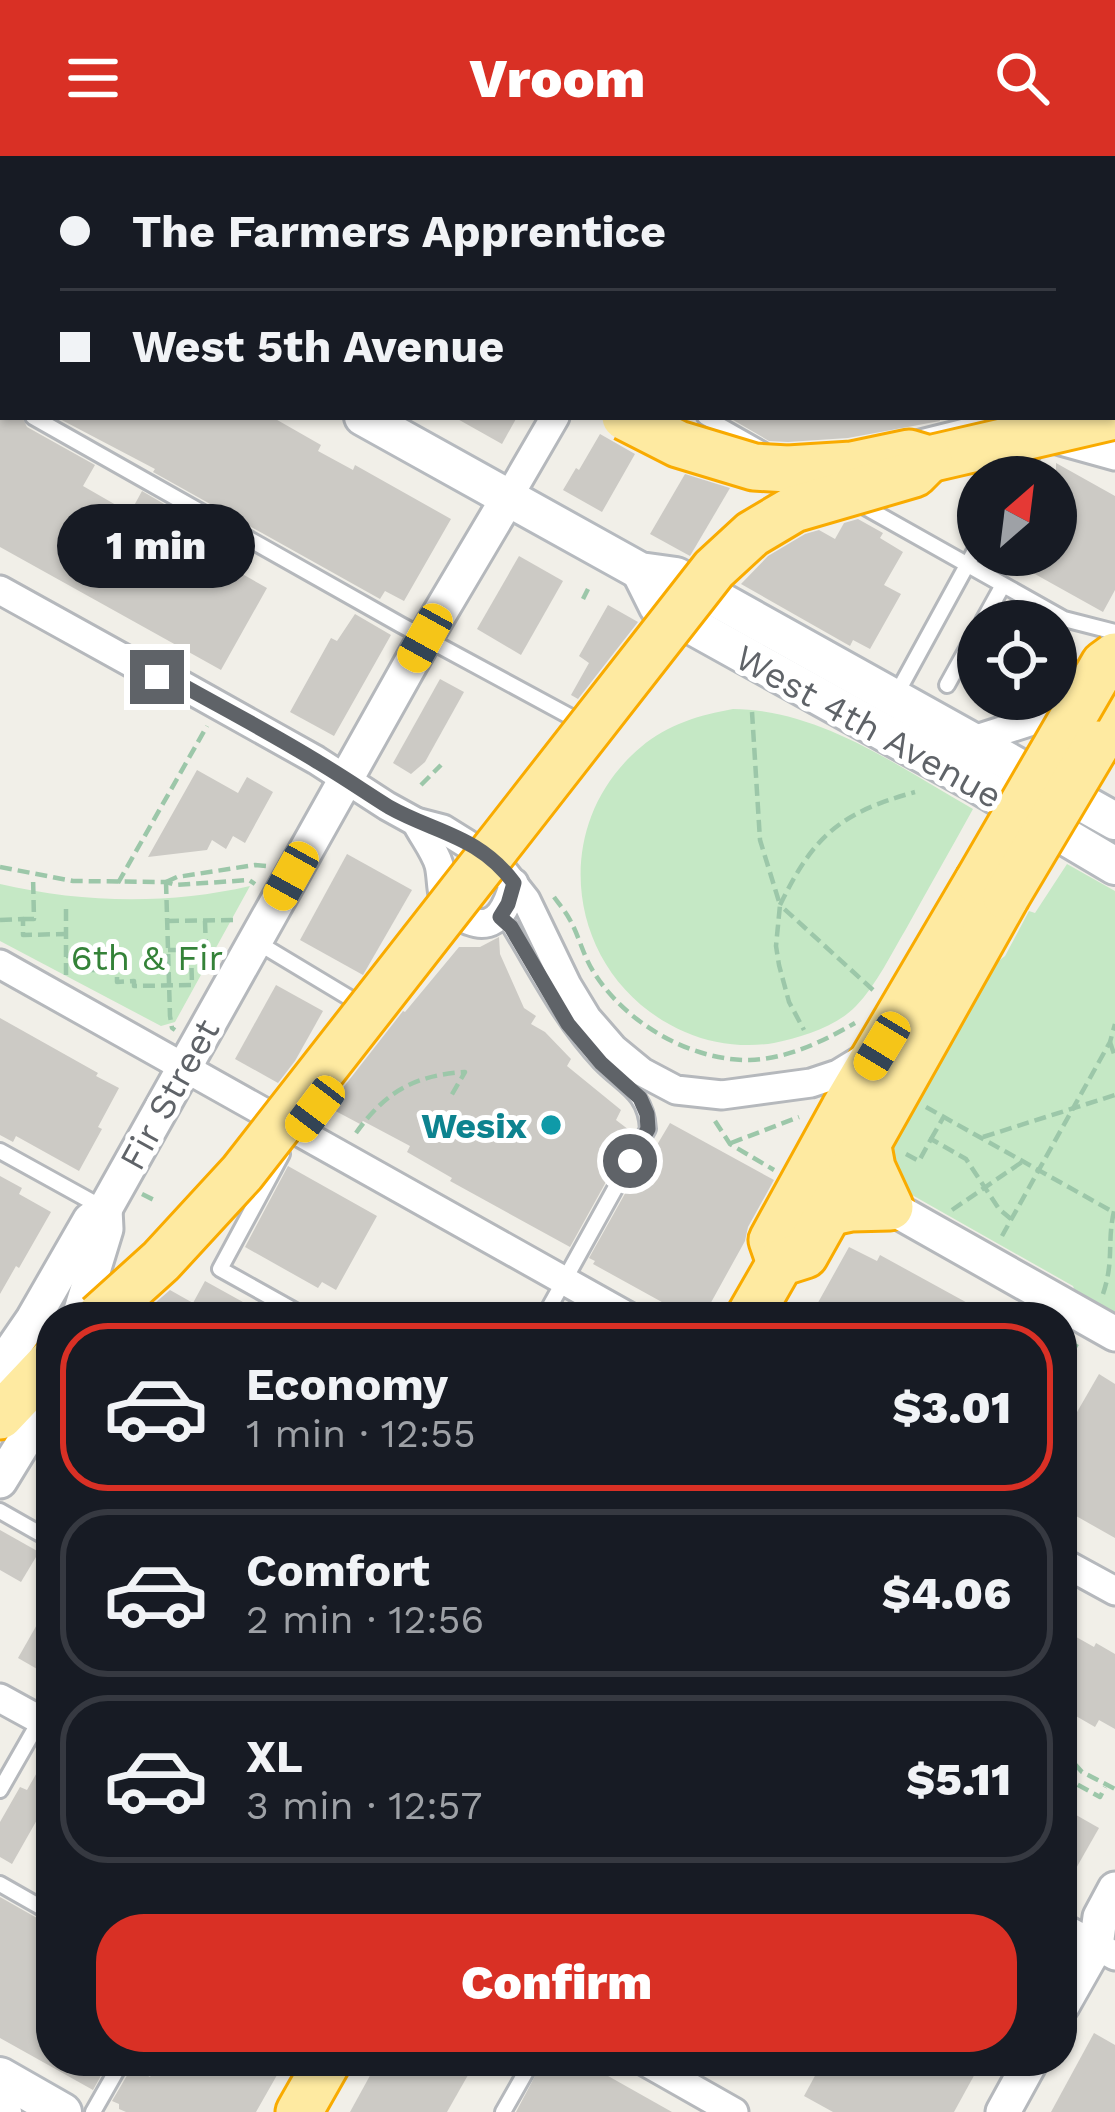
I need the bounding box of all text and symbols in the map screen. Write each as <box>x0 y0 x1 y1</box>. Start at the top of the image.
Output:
icon: menu <box>60 45 126 111</box>
icon: search <box>989 45 1055 111</box>
text: Vroom <box>470 47 645 110</box>
text: The Farmers Apprentice <box>132 205 666 258</box>
text: West 5th Avenue <box>132 320 504 373</box>
north arrow <box>957 456 1077 576</box>
map controls <box>957 456 1077 720</box>
callout: 1 min <box>58 503 256 587</box>
text: 1 min <box>106 523 206 568</box>
car <box>392 598 458 678</box>
button: locate <box>957 600 1077 720</box>
street label: West 4th Avenue <box>728 636 1009 817</box>
route end <box>130 650 184 704</box>
car <box>258 836 324 916</box>
park label: 6th & Fir <box>71 937 223 979</box>
car <box>848 1006 916 1086</box>
street label: Fir Street <box>111 1012 228 1177</box>
car <box>279 1069 351 1149</box>
place label: Wesix <box>421 1105 527 1147</box>
marker: Wesix <box>538 1112 564 1138</box>
route start <box>603 1134 657 1188</box>
icon: car <box>102 1353 210 1461</box>
text: Economy <box>246 1358 448 1411</box>
text: $3.01 <box>892 1381 1011 1434</box>
text: 1 min · 12:55 <box>246 1411 476 1456</box>
icon: car <box>102 1539 210 1647</box>
text: Comfort <box>246 1544 430 1597</box>
text: $4.06 <box>882 1567 1011 1620</box>
text: 2 min · 12:56 <box>246 1597 484 1642</box>
icon: car <box>102 1725 210 1833</box>
text: XL <box>246 1730 303 1783</box>
text: $5.11 <box>906 1753 1011 1806</box>
text: 3 min · 12:57 <box>246 1783 482 1828</box>
button: Confirm <box>96 1914 1017 2052</box>

